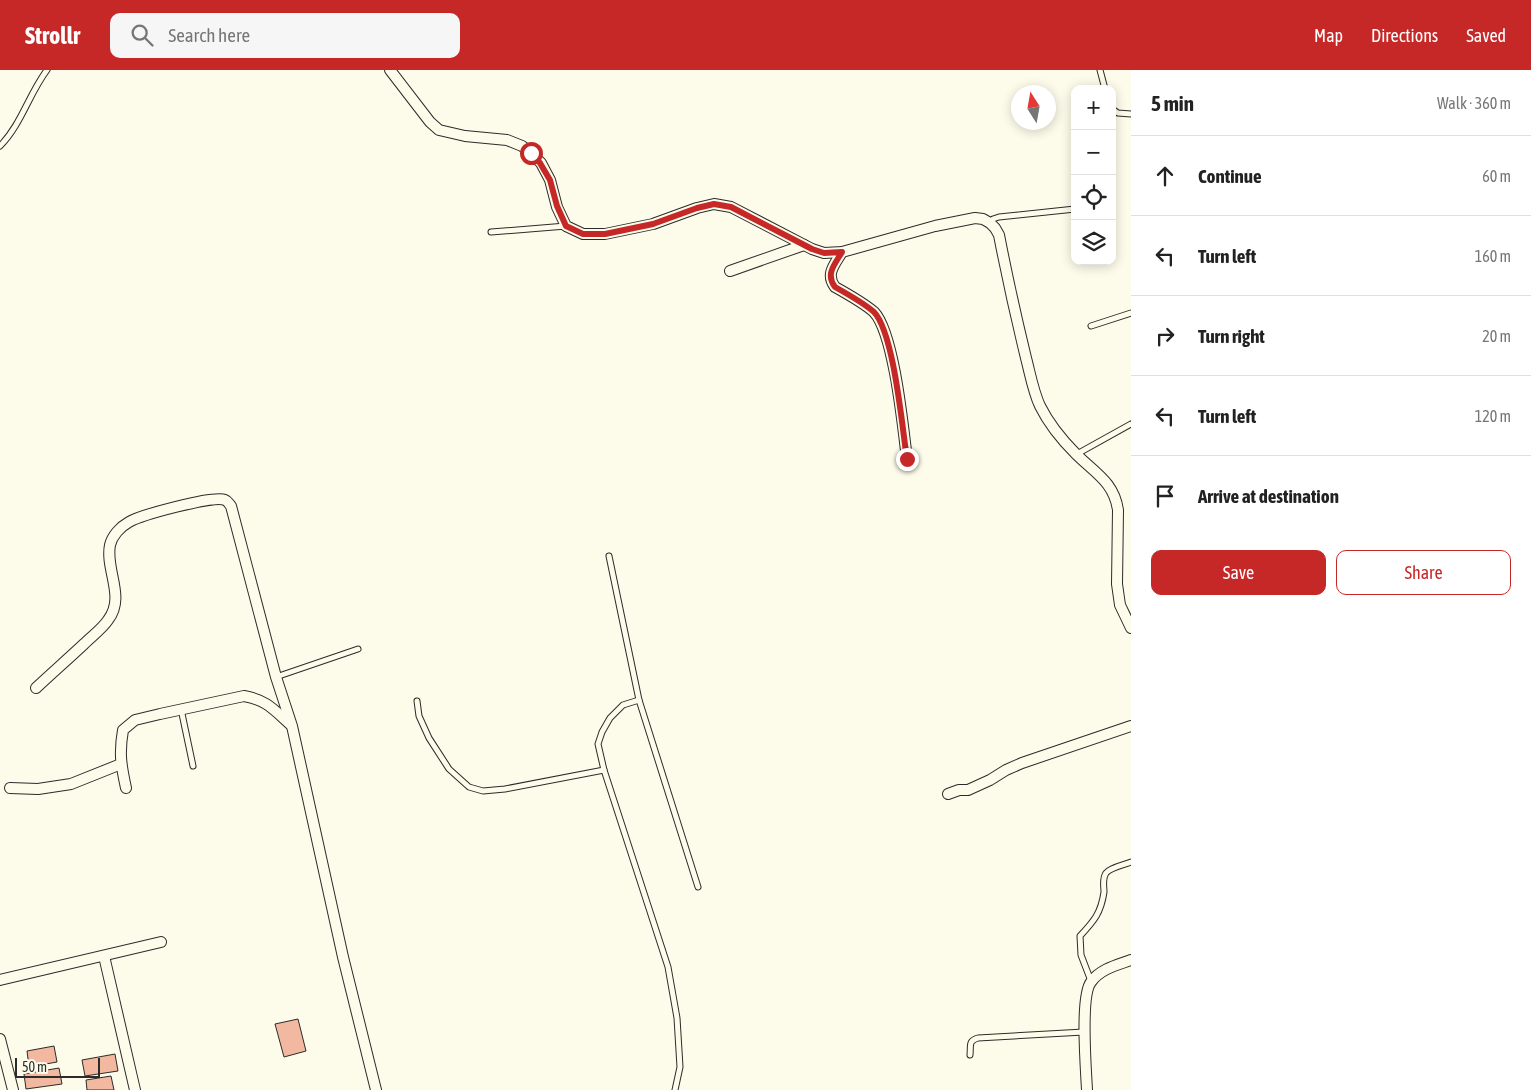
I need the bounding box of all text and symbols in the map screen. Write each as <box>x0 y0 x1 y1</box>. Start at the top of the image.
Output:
search box <box>110 13 460 58</box>
icon: search <box>128 21 156 49</box>
text: Strollr <box>25 22 80 49</box>
text: Search here <box>168 24 250 46</box>
text: Map <box>1314 25 1343 46</box>
text: Directions <box>1371 25 1438 46</box>
text: Saved <box>1466 25 1506 46</box>
north arrow <box>1011 85 1056 130</box>
map controls <box>1071 85 1116 265</box>
button: + <box>1071 85 1116 130</box>
text: 5 min <box>1151 91 1194 115</box>
text: Walk · 360 m <box>1437 94 1511 112</box>
button: − <box>1071 130 1116 175</box>
route start <box>520 142 543 165</box>
icon: ahead <box>1151 162 1179 190</box>
text: Continue <box>1198 165 1262 187</box>
text: 60 m <box>1482 167 1511 185</box>
button: locate <box>1071 175 1116 220</box>
button: layers <box>1071 220 1116 265</box>
icon: left <box>1151 242 1179 270</box>
text: Turn left <box>1198 245 1256 267</box>
text: 160 m <box>1475 247 1511 265</box>
icon: right <box>1151 322 1179 350</box>
text: Turn right <box>1198 325 1265 347</box>
text: 20 m <box>1482 327 1511 345</box>
icon: left <box>1151 402 1179 430</box>
text: Turn left <box>1198 405 1256 427</box>
text: 120 m <box>1475 407 1511 425</box>
route end <box>896 448 919 471</box>
icon: arrive <box>1151 482 1179 510</box>
text: Arrive at destination <box>1198 485 1339 507</box>
button: Save <box>1151 550 1326 595</box>
button: Share <box>1336 550 1511 595</box>
scale bar <box>15 1055 100 1078</box>
text: 50 m <box>22 1059 47 1075</box>

